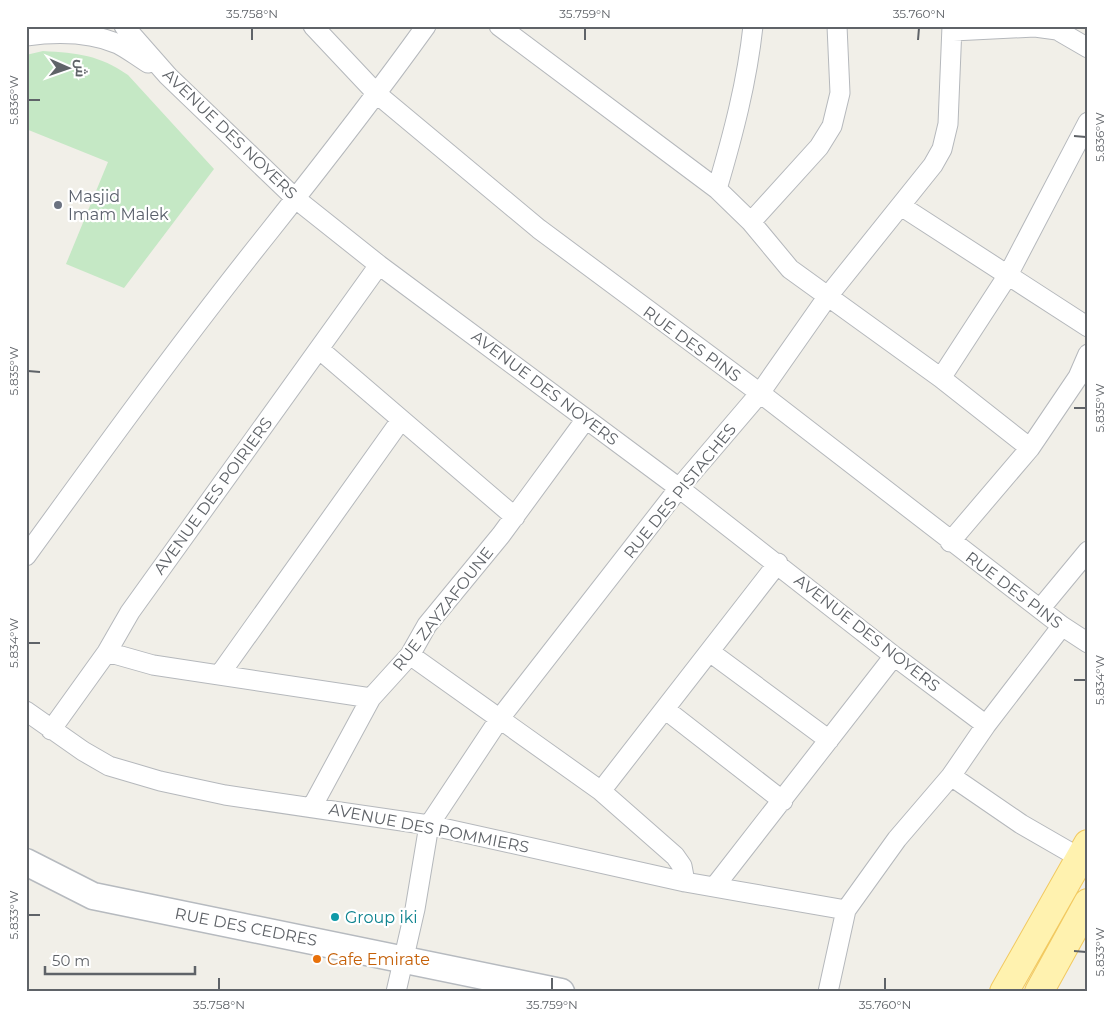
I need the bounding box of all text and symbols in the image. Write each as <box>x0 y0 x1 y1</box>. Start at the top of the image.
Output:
text: 35.758°N <box>226 6 278 21</box>
text: 35.759°N <box>559 6 611 21</box>
text: 35.760°N <box>893 6 945 21</box>
north arrow <box>42 42 92 92</box>
text: ش <box>72 59 90 78</box>
street label: AVENUE DES NOYERS <box>159 65 301 203</box>
text: 5.836°W <box>6 75 21 125</box>
text: 5.836°W <box>1092 112 1107 162</box>
place label: Masjid Imam Malek <box>68 187 169 224</box>
marker: Masjid Imam Malek <box>52 199 64 211</box>
street label: RUE DES PINS <box>639 302 745 386</box>
street label: AVENUE DES NOYERS <box>468 327 622 450</box>
text: 5.835°W <box>6 346 21 396</box>
text: 5.835°W <box>1092 383 1107 433</box>
street label: AVENUE DES POIRIERS <box>150 414 276 578</box>
street label: RUE DES PISTACHES <box>620 420 740 562</box>
street label: RUE ZAYZAFOUNE <box>389 543 497 675</box>
street label: RUE DES PINS <box>962 547 1066 633</box>
street label: AVENUE DES NOYERS <box>791 570 944 696</box>
text: 5.834°W <box>6 618 21 668</box>
text: 5.834°W <box>1092 655 1107 705</box>
street label: AVENUE DES POMMIERS <box>327 799 531 857</box>
text: 5.833°W <box>6 890 21 940</box>
street label: RUE DES CEDRES <box>173 904 319 950</box>
place label: Group iki <box>345 908 418 927</box>
marker: Group iki <box>329 911 341 923</box>
text: 5.833°W <box>1092 927 1107 977</box>
scale bar <box>45 943 195 975</box>
place label: Cafe Emirate <box>327 950 430 969</box>
text: 50 m <box>52 951 90 970</box>
marker: Cafe Emirate <box>311 953 323 965</box>
text: 35.758°N <box>193 997 245 1012</box>
text: 35.759°N <box>526 997 578 1012</box>
text: 35.760°N <box>859 997 911 1012</box>

